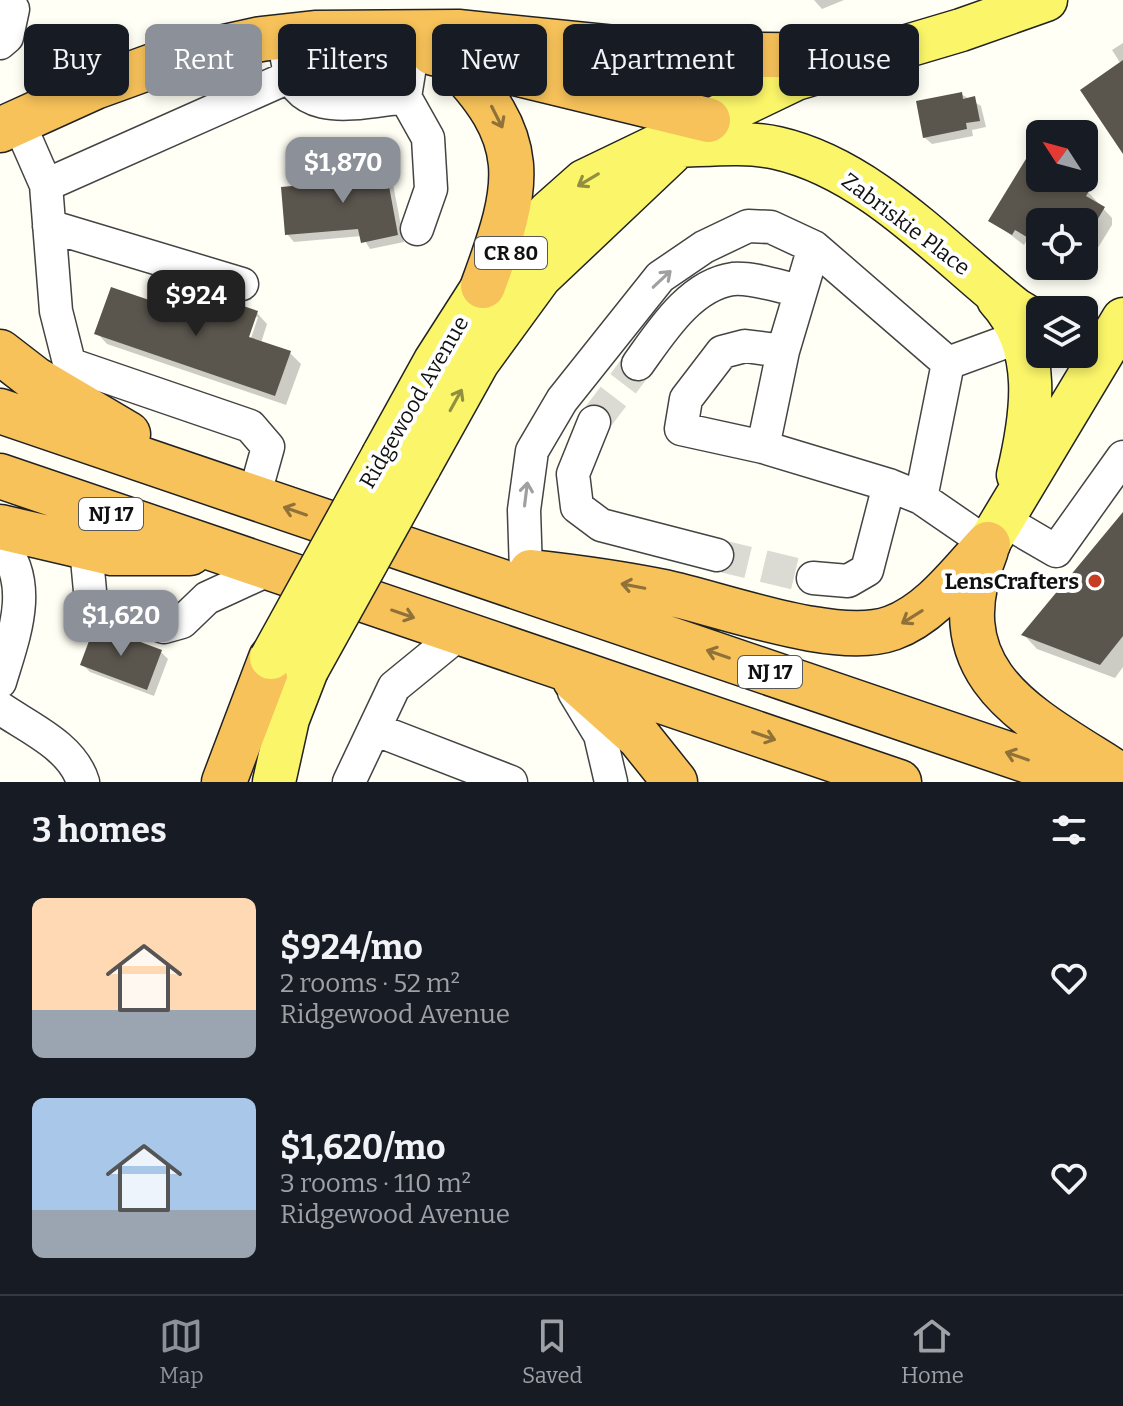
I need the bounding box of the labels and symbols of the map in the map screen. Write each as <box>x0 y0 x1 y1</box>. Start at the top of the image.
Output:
one-way arrow <box>489 104 505 128</box>
north arrow <box>1026 120 1098 192</box>
pin: $1,870 <box>278 137 408 205</box>
street label: Zabriskie Place <box>836 167 976 281</box>
one-way arrow <box>577 172 600 188</box>
road number: CR 80 <box>475 237 547 269</box>
one-way arrow <box>652 269 672 288</box>
pin: $924 <box>149 270 243 338</box>
street label: Ridgewood Avenue <box>354 311 474 493</box>
one-way arrow <box>449 388 464 412</box>
one-way arrow <box>519 481 534 508</box>
road number: NJ 17 <box>79 498 143 530</box>
one-way arrow <box>283 502 308 517</box>
place label: LensCrafters <box>944 568 1079 595</box>
marker: LensCrafters <box>1086 572 1104 590</box>
one-way arrow <box>621 578 646 593</box>
pin: $1,620 <box>56 590 186 658</box>
one-way arrow <box>390 607 415 622</box>
one-way arrow <box>901 610 924 626</box>
one-way arrow <box>705 646 730 661</box>
road number: NJ 17 <box>738 656 802 688</box>
one-way arrow <box>751 729 776 744</box>
one-way arrow <box>1005 748 1030 763</box>

